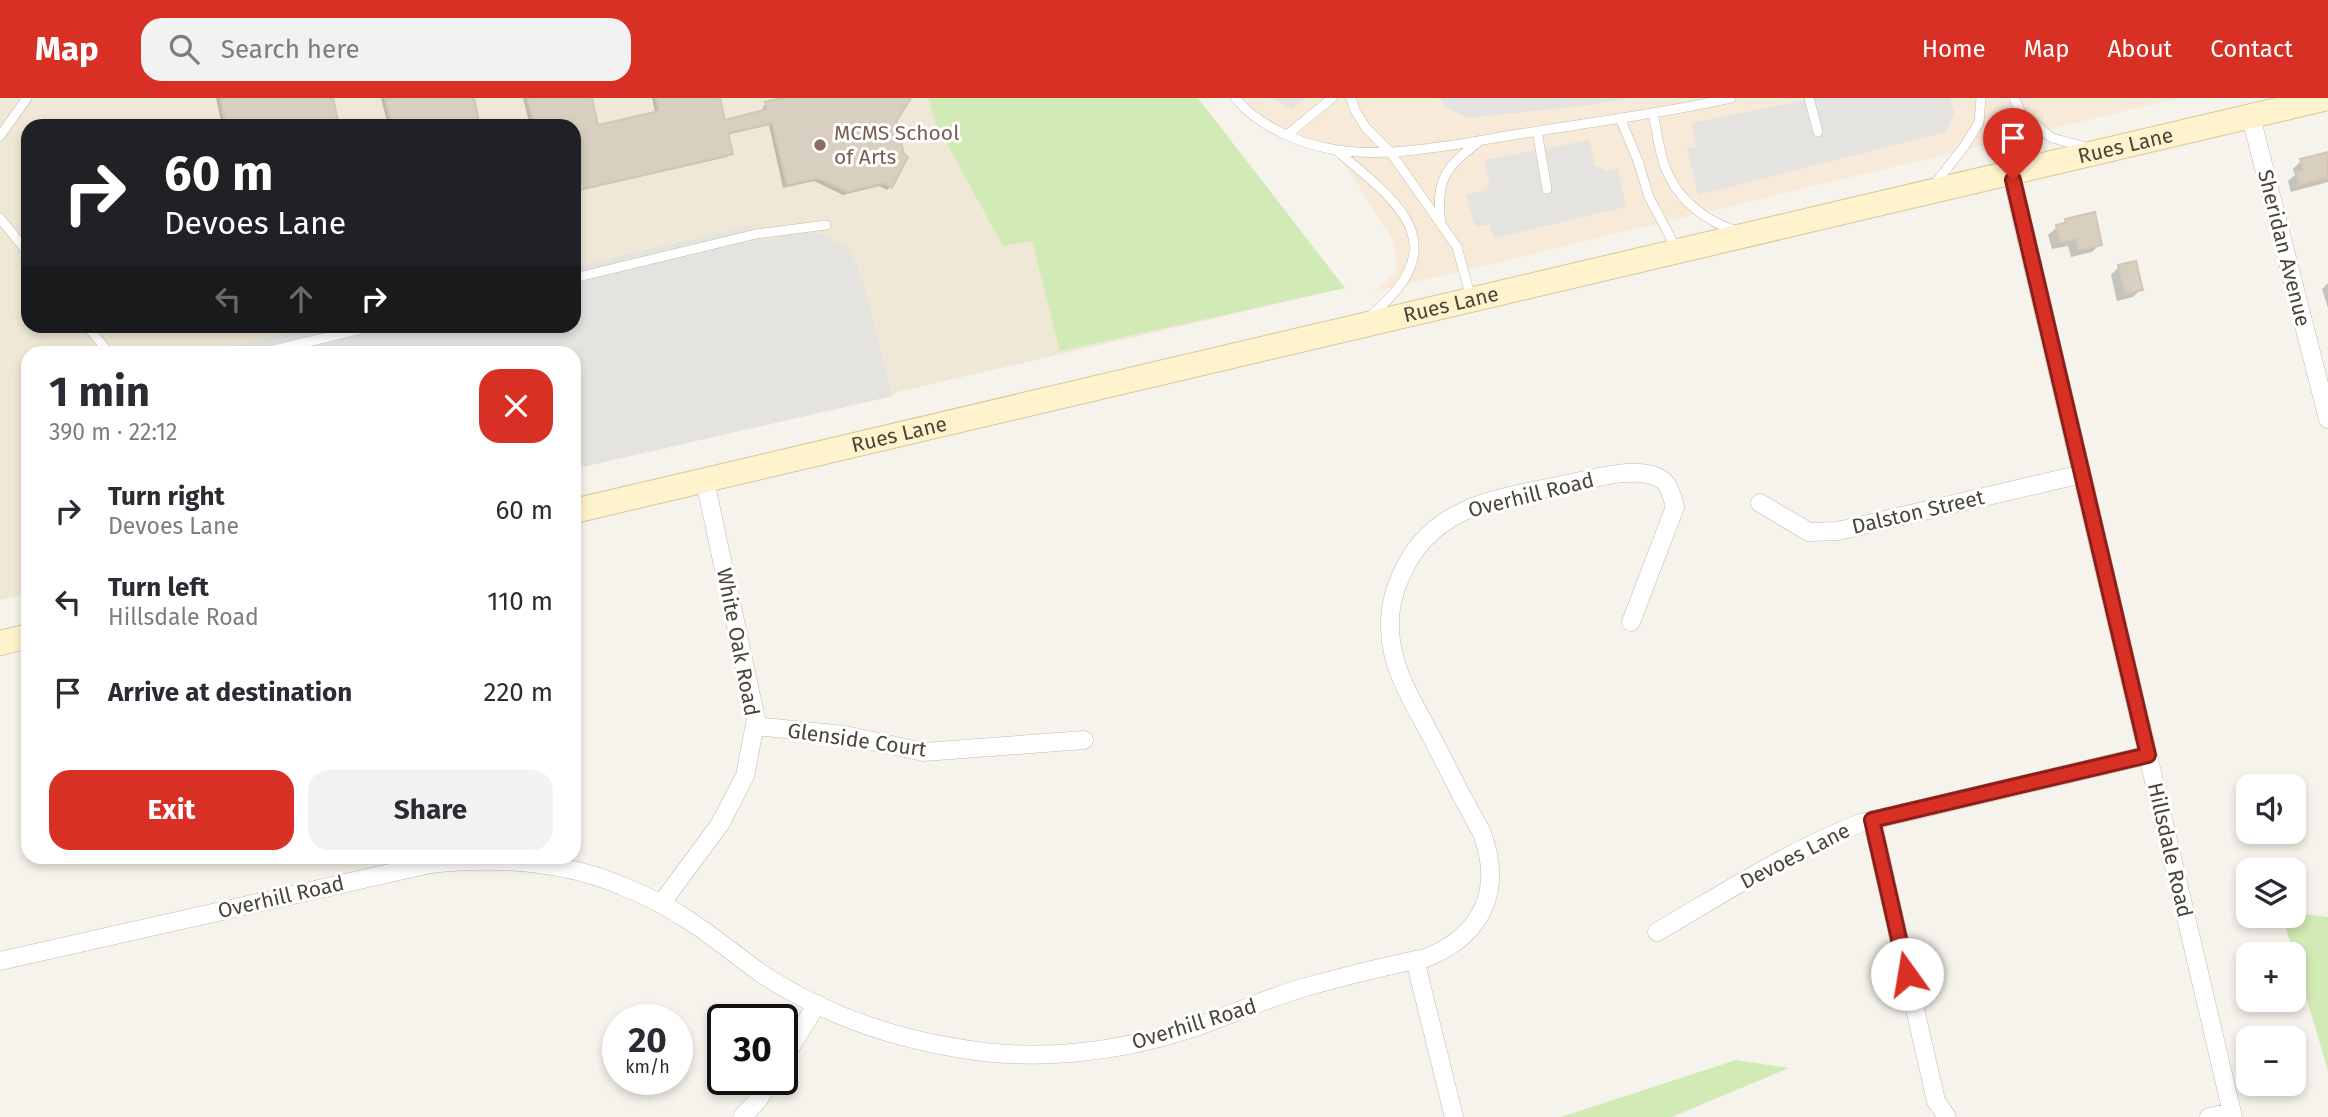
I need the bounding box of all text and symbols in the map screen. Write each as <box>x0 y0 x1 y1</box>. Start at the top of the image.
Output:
search box <box>141 18 631 81</box>
text: Map <box>35 29 99 69</box>
icon: search <box>165 30 203 68</box>
text: Search here <box>221 34 360 65</box>
text: Home <box>1922 35 1986 63</box>
text: Map <box>2024 35 2070 63</box>
text: About <box>2108 35 2172 63</box>
text: Contact <box>2210 35 2293 63</box>
pin <box>1983 108 2043 180</box>
icon: arrive <box>1994 119 2032 157</box>
place label: MCMS School of Arts <box>834 120 959 170</box>
street label: Rues Lane <box>2075 122 2176 169</box>
marker: MCMS School of Arts <box>812 137 828 153</box>
text: 60 m <box>164 144 273 203</box>
icon: right <box>49 147 140 238</box>
street label: Sheridan Avenue <box>2252 167 2316 329</box>
text: Devoes Lane <box>164 204 346 242</box>
icon: left <box>209 280 247 318</box>
icon: ahead <box>282 280 320 318</box>
icon: right <box>355 280 393 318</box>
street label: Rues Lane <box>1401 281 1501 328</box>
text: 1 min <box>49 367 150 417</box>
button: close <box>479 369 553 443</box>
street label: Rues Lane <box>849 411 949 458</box>
text: 390 m · 22:12 <box>49 418 177 446</box>
street label: Overhill Road <box>1465 467 1597 523</box>
text: Turn right <box>108 481 225 512</box>
street label: Dalston Street <box>1849 484 1987 540</box>
icon: right <box>49 492 87 530</box>
text: 60 m <box>495 495 553 526</box>
text: Devoes Lane <box>108 512 239 540</box>
street label: White Oak Road <box>711 566 765 718</box>
text: Turn left <box>108 572 209 603</box>
icon: left <box>49 583 87 621</box>
text: 110 m <box>487 586 553 617</box>
text: Hillsdale Road <box>108 603 259 631</box>
icon: arrive <box>49 674 87 712</box>
text: Arrive at destination <box>108 677 352 708</box>
text: 220 m <box>484 677 553 708</box>
street label: Glenside Court <box>786 717 928 763</box>
button: Exit <box>49 770 294 850</box>
button: Share <box>308 770 553 850</box>
map controls <box>2236 774 2306 1096</box>
button: sound <box>2236 774 2306 844</box>
street label: Hillsdale Road <box>2142 780 2198 920</box>
street label: Devoes Lane <box>1736 817 1854 895</box>
button: layers <box>2236 858 2306 928</box>
street label: Overhill Road <box>215 870 347 924</box>
position arrow <box>1870 937 1944 1011</box>
button: + <box>2236 942 2306 1012</box>
street label: Overhill Road <box>1129 993 1259 1055</box>
speed limit sign: 30 <box>707 1004 798 1095</box>
text: 20 <box>628 1019 667 1061</box>
button: − <box>2236 1026 2306 1096</box>
text: km/h <box>625 1056 670 1078</box>

